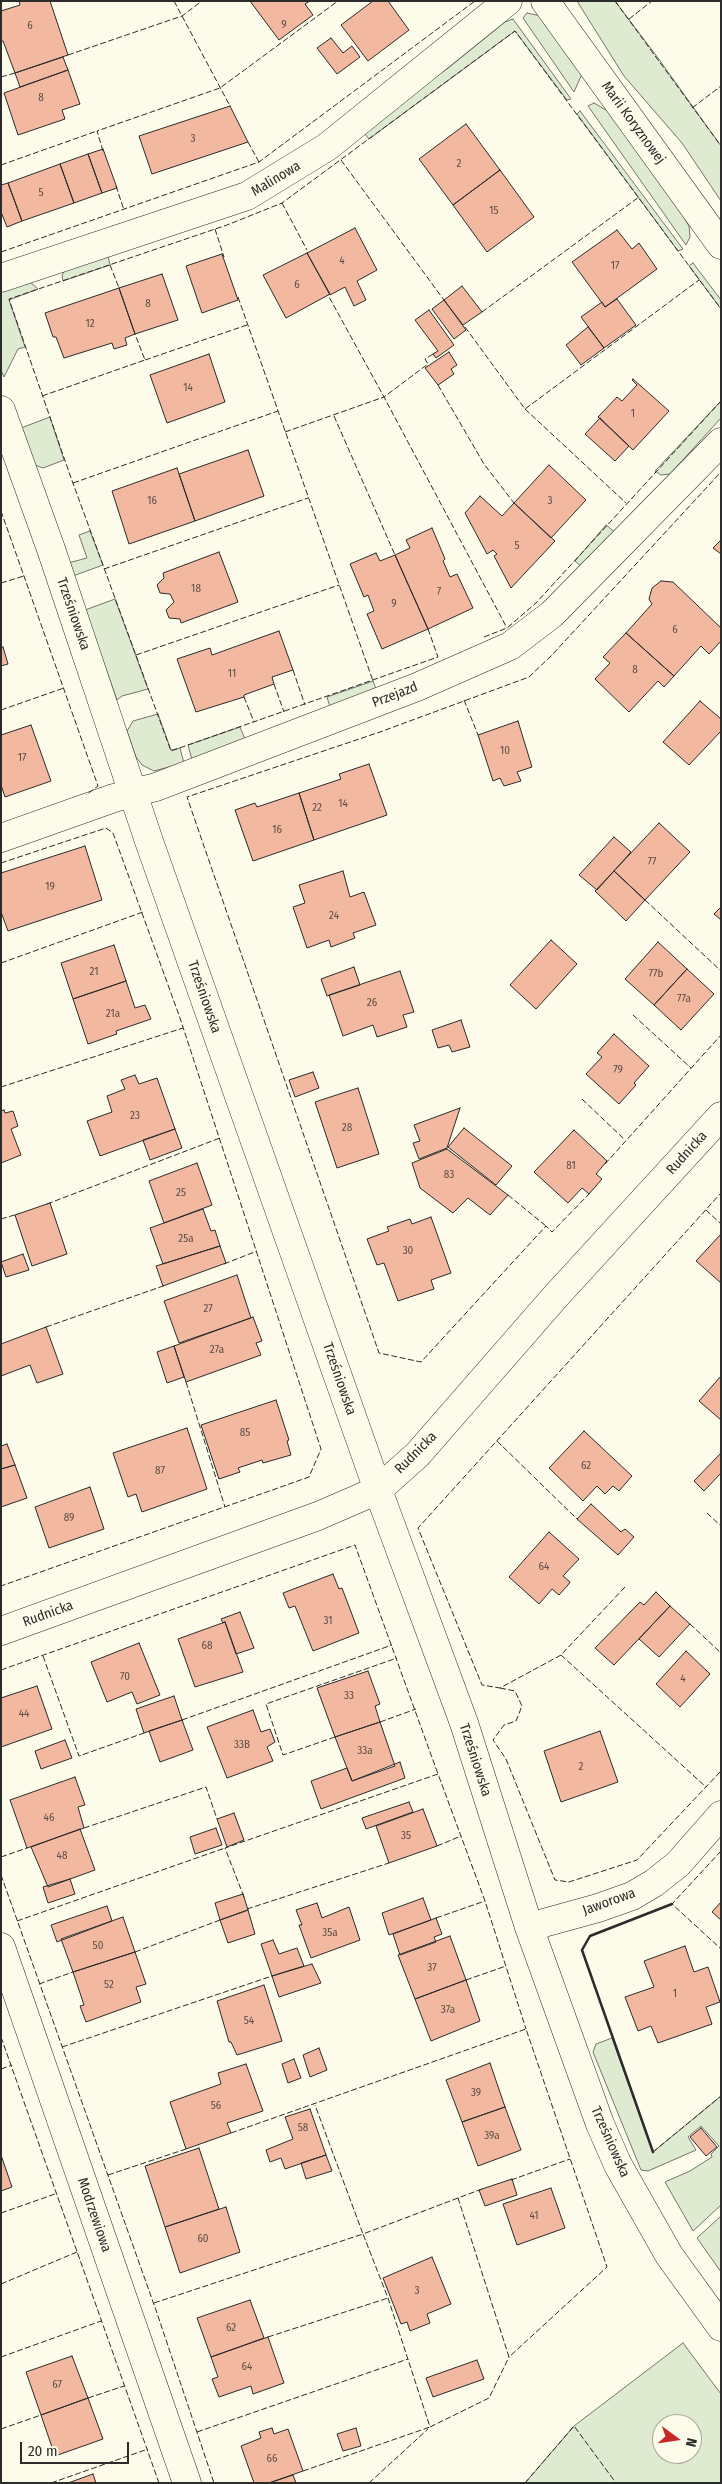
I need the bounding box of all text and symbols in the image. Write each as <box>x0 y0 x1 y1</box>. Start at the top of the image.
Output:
house number: 9 <box>281 18 287 32</box>
house number: 6 <box>27 19 33 33</box>
street label: Marii Koryznowej <box>598 79 668 167</box>
house number: 8 <box>38 91 44 105</box>
house number: 3 <box>191 132 195 146</box>
house number: 2 <box>457 157 461 171</box>
street label: Malinowa <box>248 158 304 200</box>
house number: 5 <box>38 186 44 200</box>
house number: 15 <box>489 204 499 218</box>
house number: 4 <box>339 254 345 268</box>
house number: 17 <box>611 259 619 273</box>
house number: 6 <box>294 278 300 292</box>
house number: 8 <box>145 297 151 311</box>
house number: 12 <box>85 317 95 331</box>
house number: 14 <box>183 381 193 395</box>
house number: 1 <box>631 407 635 421</box>
house number: 16 <box>147 494 157 508</box>
house number: 3 <box>548 494 552 508</box>
house number: 5 <box>514 539 520 553</box>
street label: Trześniowska <box>53 575 93 653</box>
house number: 18 <box>191 582 201 596</box>
house number: 7 <box>437 585 441 599</box>
house number: 9 <box>391 597 397 611</box>
house number: 6 <box>672 623 678 637</box>
house number: 8 <box>632 663 638 677</box>
house number: 11 <box>228 667 236 681</box>
street label: Przejazd <box>370 679 420 711</box>
house number: 10 <box>500 744 510 758</box>
house number: 17 <box>18 751 26 765</box>
house number: 14 <box>338 797 348 811</box>
house number: 22 <box>312 801 322 815</box>
house number: 16 <box>272 823 282 837</box>
house number: 77 <box>648 855 656 869</box>
house number: 19 <box>45 880 55 894</box>
house number: 24 <box>329 909 339 923</box>
street label: Trześniowska <box>184 958 224 1036</box>
house number: 21 <box>90 965 98 979</box>
house number: 77b <box>649 967 663 981</box>
house number: 77a <box>677 992 691 1006</box>
house number: 26 <box>367 996 377 1010</box>
house number: 21a <box>106 1007 120 1021</box>
house number: 79 <box>613 1063 623 1077</box>
house number: 23 <box>130 1109 140 1123</box>
house number: 28 <box>342 1121 352 1135</box>
street label: Rudnicka <box>663 1128 711 1178</box>
house number: 81 <box>566 1159 576 1173</box>
house number: 83 <box>444 1168 454 1182</box>
house number: 25 <box>176 1186 186 1200</box>
house number: 25a <box>178 1232 194 1246</box>
house number: 30 <box>403 1244 413 1258</box>
house number: 27 <box>203 1302 213 1316</box>
street label: Trześniowska <box>319 1340 359 1418</box>
house number: 27a <box>210 1343 224 1357</box>
house number: 85 <box>240 1426 250 1440</box>
street label: Rudnicka <box>391 1428 441 1478</box>
house number: 62 <box>581 1459 591 1473</box>
house number: 87 <box>155 1464 165 1478</box>
house number: 89 <box>64 1511 74 1525</box>
house number: 64 <box>539 1560 549 1574</box>
street label: Rudnicka <box>20 1597 76 1631</box>
house number: 31 <box>324 1614 332 1628</box>
house number: 68 <box>202 1639 212 1653</box>
house number: 70 <box>120 1670 130 1684</box>
house number: 4 <box>680 1672 686 1686</box>
house number: 33 <box>344 1689 354 1703</box>
house number: 44 <box>19 1707 29 1721</box>
street label: Trześniowska <box>455 1721 495 1799</box>
house number: 33B <box>234 1738 250 1752</box>
house number: 33a <box>357 1744 373 1758</box>
house number: 2 <box>579 1760 583 1774</box>
house number: 46 <box>44 1811 54 1825</box>
house number: 35 <box>401 1829 411 1843</box>
house number: 48 <box>57 1849 67 1863</box>
street label: Jaworowa <box>580 1885 638 1919</box>
house number: 35a <box>322 1926 338 1940</box>
house number: 50 <box>93 1939 103 1953</box>
house number: 37 <box>427 1961 437 1975</box>
house number: 52 <box>104 1978 114 1992</box>
house number: 1 <box>673 1987 677 2001</box>
house number: 37a <box>441 2003 455 2017</box>
house number: 54 <box>244 2014 254 2028</box>
house number: 39 <box>471 2086 481 2100</box>
house number: 56 <box>211 2099 221 2113</box>
street label: Trześniowska <box>587 2104 633 2180</box>
house number: 58 <box>298 2121 308 2135</box>
house number: 39a <box>484 2129 500 2143</box>
street label: Modrzewiowa <box>73 2175 115 2255</box>
house number: 41 <box>529 2209 539 2223</box>
house number: 60 <box>197 2232 209 2246</box>
house number: 3 <box>415 2284 419 2298</box>
house number: 62 <box>226 2321 236 2335</box>
house number: 64 <box>242 2360 252 2374</box>
house number: 67 <box>52 2378 62 2392</box>
north arrow <box>652 2414 702 2464</box>
scale bar <box>22 2432 131 2464</box>
text: N <box>682 2436 700 2449</box>
text: 20 m <box>28 2442 58 2460</box>
house number: 66 <box>267 2452 277 2466</box>

